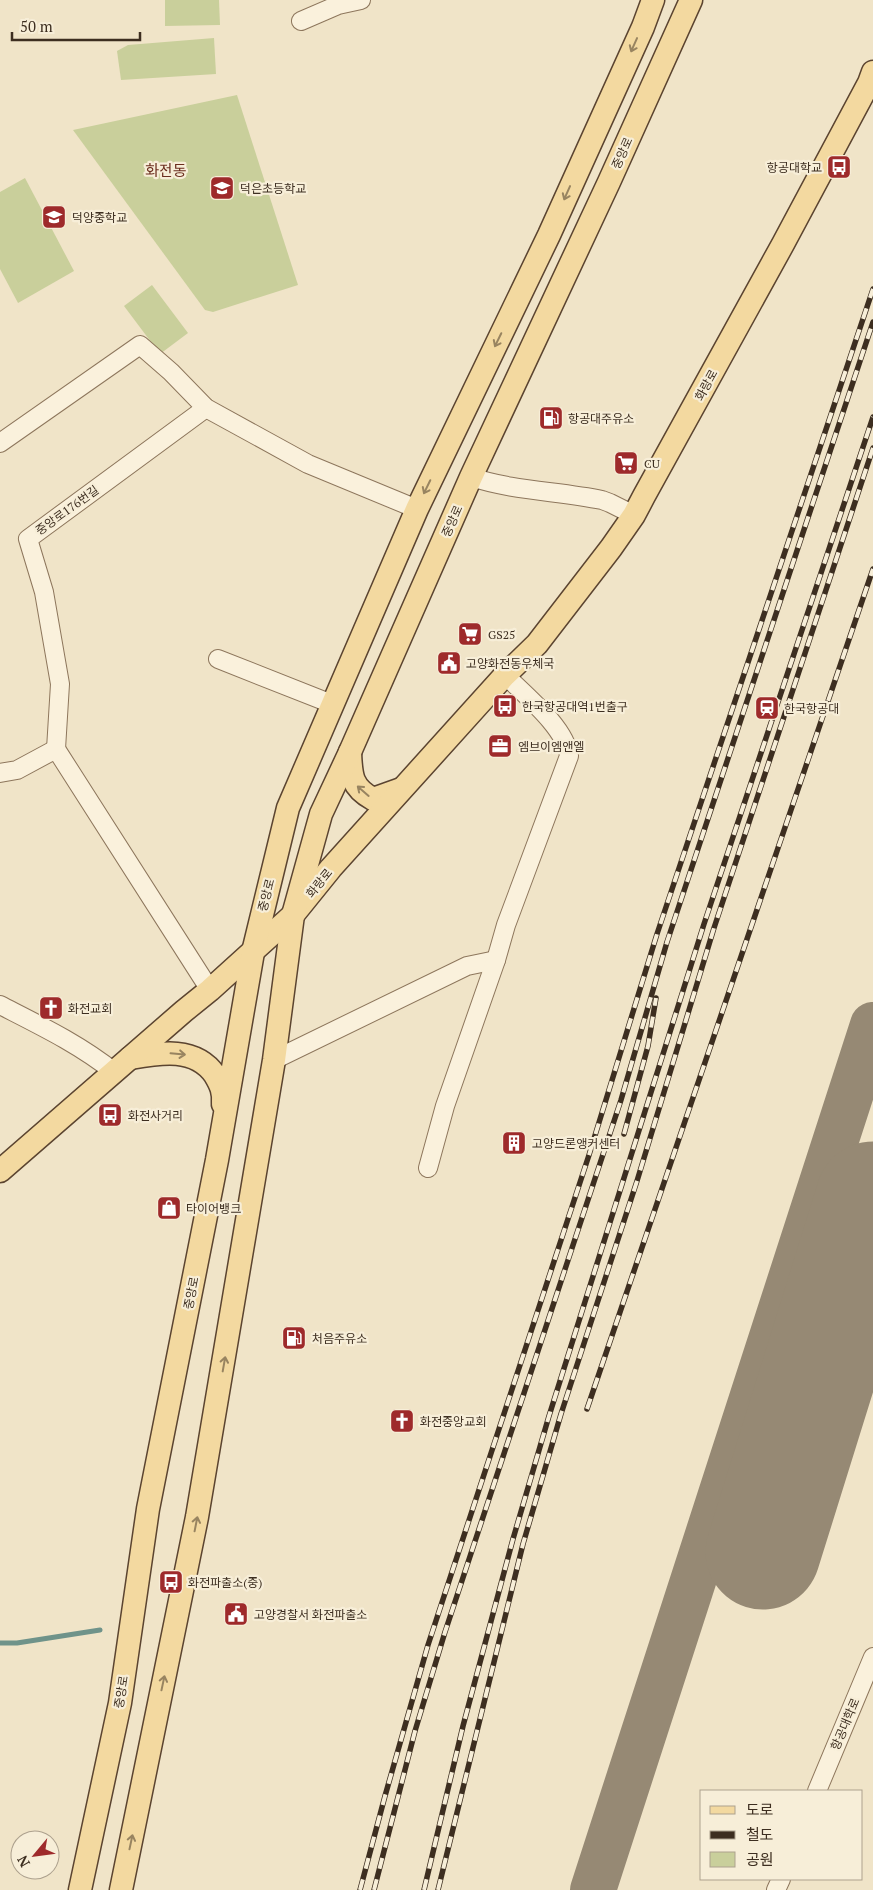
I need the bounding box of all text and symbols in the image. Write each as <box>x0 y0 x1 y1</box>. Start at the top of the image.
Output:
scale bar <box>12 10 140 42</box>
text: 50 m <box>20 16 53 36</box>
one-way arrow <box>629 37 639 52</box>
street label: 중앙로 <box>608 135 636 171</box>
bus stop icon: 항공대학교 <box>826 154 852 180</box>
district label: 화전동 <box>145 160 187 180</box>
place label: 항공대학교 <box>767 160 822 175</box>
school or university icon: 덕은초등학교 <box>209 175 235 201</box>
place label: 덕은초등학교 <box>240 181 306 196</box>
one-way arrow <box>562 185 572 200</box>
school or university icon: 덕양중학교 <box>41 204 67 230</box>
place label: 덕양중학교 <box>72 210 127 225</box>
one-way arrow <box>493 332 502 347</box>
street label: 화랑로 <box>691 367 721 403</box>
fuel station icon: 항공대주유소 <box>538 405 564 431</box>
place label: 항공대주유소 <box>568 411 634 426</box>
supermarket icon: CU <box>613 450 639 476</box>
place label: CU <box>644 456 660 471</box>
one-way arrow <box>422 479 432 494</box>
street label: 중앙로176번길 <box>32 482 102 538</box>
street label: 중앙로 <box>438 503 466 539</box>
supermarket icon: GS25 <box>457 621 483 647</box>
place label: GS25 <box>488 627 515 642</box>
public building icon: 고양화전동우체국 <box>436 650 462 676</box>
place label: 고양화전동우체국 <box>466 656 554 671</box>
bus stop icon: 한국항공대역1번출구 <box>492 693 518 719</box>
station icon: 한국항공대 <box>754 695 780 721</box>
place label: 한국항공대역1번출구 <box>522 699 628 714</box>
place label: 한국항공대 <box>784 701 839 716</box>
office icon: 엠브이엠앤엘 <box>487 733 513 759</box>
place label: 엠브이엠앤엘 <box>518 739 584 754</box>
one-way arrow <box>356 786 369 797</box>
street label: 화랑로 <box>303 865 335 901</box>
street label: 중앙로 <box>255 877 277 913</box>
church icon: 화전교회 <box>38 995 64 1021</box>
place label: 화전교회 <box>68 1001 112 1016</box>
one-way arrow <box>170 1049 186 1059</box>
bus stop icon: 화전사거리 <box>97 1102 123 1128</box>
place label: 화전사거리 <box>128 1108 183 1123</box>
building icon: 고양드론앵커센터 <box>501 1130 527 1156</box>
place label: 고양드론앵커센터 <box>532 1136 620 1151</box>
shop icon: 타이어뱅크 <box>156 1195 182 1221</box>
place label: 타이어뱅크 <box>186 1201 241 1216</box>
street label: 중앙로 <box>180 1275 202 1311</box>
fuel station icon: 처음주유소 <box>281 1325 307 1351</box>
place label: 처음주유소 <box>312 1331 367 1346</box>
one-way arrow <box>219 1356 229 1372</box>
church icon: 화전중앙교회 <box>389 1408 415 1434</box>
place label: 화전중앙교회 <box>420 1414 486 1429</box>
one-way arrow <box>191 1516 201 1532</box>
bus stop icon: 화전파출소(중) <box>158 1569 184 1595</box>
place label: 화전파출소(중) <box>188 1575 262 1590</box>
public building icon: 고양경찰서 화전파출소 <box>223 1601 249 1627</box>
place label: 고양경찰서 화전파출소 <box>254 1607 367 1622</box>
street label: 중앙로 <box>111 1674 131 1710</box>
one-way arrow <box>159 1675 169 1691</box>
street label: 항공대학로 <box>827 1696 863 1752</box>
legend <box>700 1790 863 1880</box>
text: 도로 <box>746 1799 774 1819</box>
text: 철도 <box>746 1824 774 1844</box>
north arrow <box>10 1830 60 1880</box>
one-way arrow <box>127 1835 136 1851</box>
text: 공원 <box>746 1849 774 1869</box>
text: N <box>12 1852 34 1871</box>

